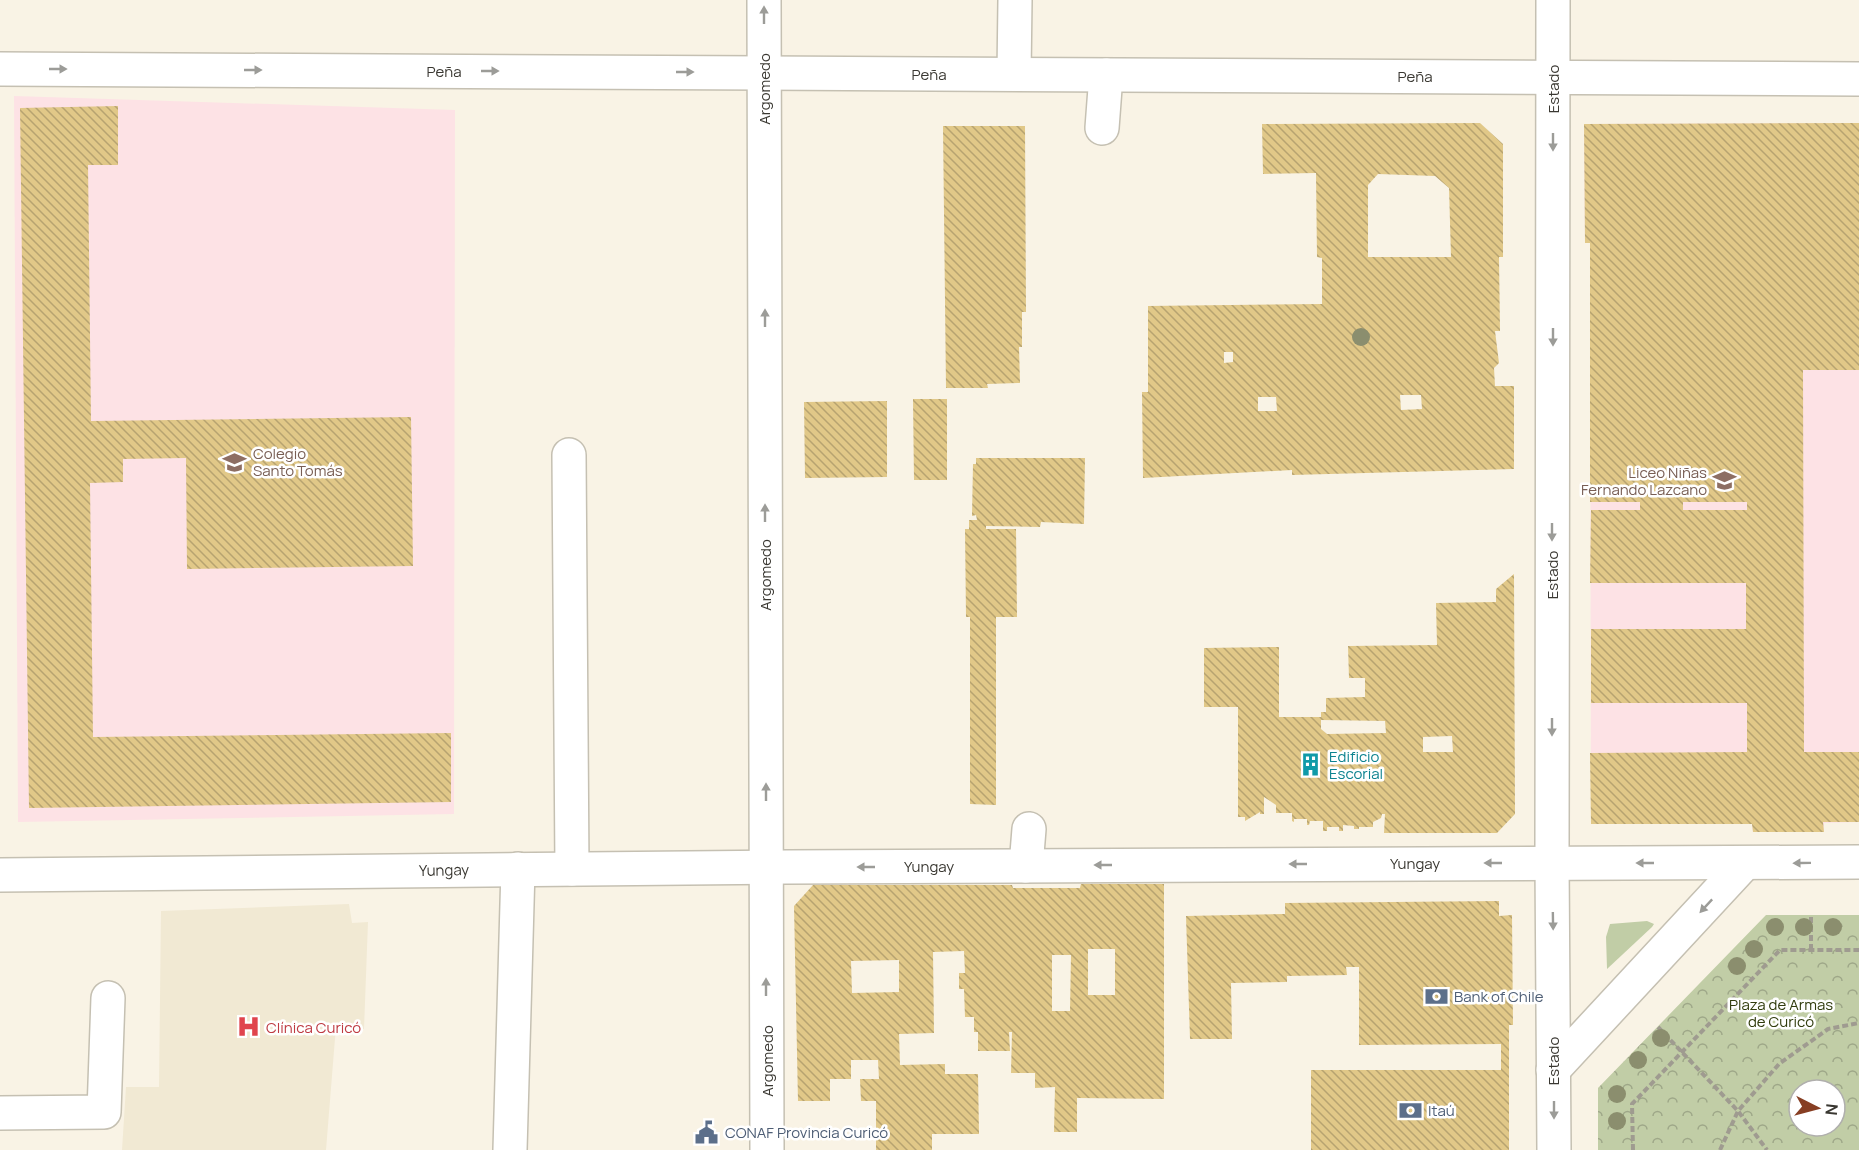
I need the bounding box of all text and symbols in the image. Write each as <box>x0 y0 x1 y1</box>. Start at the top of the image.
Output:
one-way arrow <box>759 6 769 25</box>
street label: Argomedo <box>754 53 775 125</box>
street label: Peña <box>426 61 462 82</box>
one-way arrow <box>49 64 68 74</box>
street label: Peña <box>911 64 947 85</box>
one-way arrow <box>244 65 263 75</box>
street label: Estado <box>1543 65 1564 113</box>
one-way arrow <box>481 66 500 76</box>
street label: Peña <box>1397 66 1433 87</box>
one-way arrow <box>676 68 695 77</box>
one-way arrow <box>1548 133 1558 152</box>
one-way arrow <box>760 308 770 327</box>
one-way arrow <box>1548 328 1558 347</box>
place label: Colegio Santo Tomás <box>253 443 343 481</box>
school or university icon: Colegio Santo Tomás <box>222 449 248 475</box>
place label: Liceo Niñas Fernando Lazcano <box>1581 462 1707 500</box>
school or university icon: Liceo Niñas Fernando Lazcano <box>1712 468 1738 494</box>
one-way arrow <box>760 503 770 522</box>
one-way arrow <box>1547 523 1557 542</box>
street label: Argomedo <box>755 539 776 611</box>
street label: Estado <box>1542 551 1563 599</box>
one-way arrow <box>1547 718 1557 737</box>
place label: Edificio Escorial <box>1329 746 1383 784</box>
building icon: Edificio Escorial <box>1298 752 1324 778</box>
one-way arrow <box>761 782 771 801</box>
street label: Yungay <box>1390 853 1440 874</box>
street label: Yungay <box>904 856 954 877</box>
one-way arrow <box>1484 858 1503 868</box>
one-way arrow <box>1635 858 1654 868</box>
one-way arrow <box>1793 858 1812 867</box>
street label: Yungay <box>419 859 469 881</box>
one-way arrow <box>1289 859 1308 869</box>
one-way arrow <box>1094 860 1113 870</box>
one-way arrow <box>857 862 876 872</box>
one-way arrow <box>1699 899 1713 913</box>
one-way arrow <box>1548 911 1558 930</box>
one-way arrow <box>761 977 771 996</box>
bank icon: Bank of Chile <box>1423 983 1449 1009</box>
place label: Bank of Chile <box>1454 986 1544 1007</box>
park label: Plaza de Armas de Curicó <box>1729 994 1833 1032</box>
hospital icon: Clínica Curicó <box>235 1014 261 1040</box>
place label: Clínica Curicó <box>266 1017 361 1038</box>
street label: Argomedo <box>757 1025 778 1097</box>
street label: Estado <box>1543 1037 1564 1085</box>
north arrow <box>1787 1078 1847 1138</box>
bank icon: Itaú <box>1397 1097 1423 1123</box>
place label: Itaú <box>1428 1100 1455 1121</box>
one-way arrow <box>1549 1101 1559 1120</box>
text: N <box>1820 1103 1843 1116</box>
public building icon: CONAF Provincia Curicó <box>694 1119 720 1145</box>
place label: CONAF Provincia Curicó <box>725 1122 888 1143</box>

